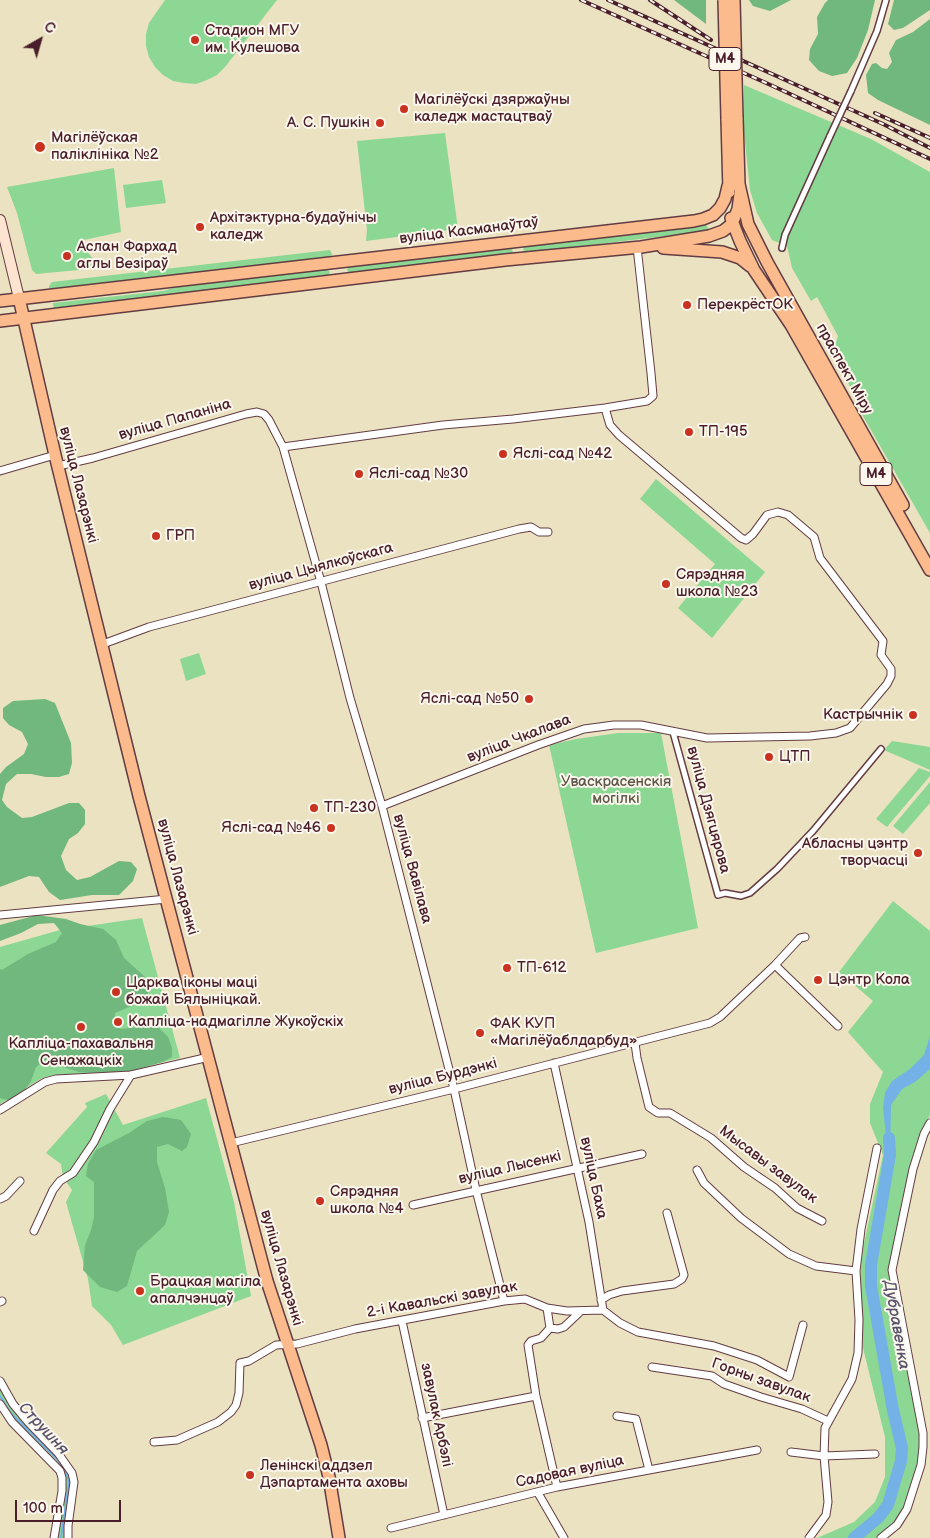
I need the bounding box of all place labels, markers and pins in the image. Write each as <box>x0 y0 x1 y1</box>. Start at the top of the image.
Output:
place label: Стадион МГУ им. Кулешова <box>205 22 300 57</box>
marker: Стадион МГУ им. Кулешова <box>189 34 201 46</box>
place label: Магілёўскі дзяржаўны каледж мастацтваў <box>414 91 570 126</box>
marker: Магілёўскі дзяржаўны каледж мастацтваў <box>398 103 410 115</box>
place label: А. С. Пушкін <box>287 114 370 132</box>
marker: А. С. Пушкін <box>374 117 386 129</box>
place label: Магілёўская паліклініка №2 <box>51 129 159 164</box>
marker: Магілёўская паліклініка №2 <box>33 140 47 154</box>
place label: Архітэктурна-будаўнічы каледж <box>210 209 376 244</box>
marker: Архітэктурна-будаўнічы каледж <box>194 221 206 233</box>
place label: Аслан Фархад аглы Везіраў <box>77 238 177 273</box>
marker: Аслан Фархад аглы Везіраў <box>61 250 73 262</box>
place label: ПерекрёстОК <box>697 296 793 314</box>
marker: ПерекрёстОК <box>681 299 693 311</box>
place label: ТП-195 <box>699 423 748 441</box>
marker: ТП-195 <box>683 426 695 438</box>
place label: Яслі-сад №42 <box>513 445 612 463</box>
marker: Яслі-сад №42 <box>497 448 509 460</box>
place label: Яслі-сад №30 <box>369 465 468 483</box>
marker: Яслі-сад №30 <box>353 468 365 480</box>
place label: ГРП <box>166 527 195 545</box>
marker: ГРП <box>150 530 162 542</box>
place label: Сярэдняя школа №23 <box>676 566 758 601</box>
marker: Сярэдняя школа №23 <box>660 578 672 590</box>
place label: Яслі-сад №50 <box>421 690 519 708</box>
marker: Яслі-сад №50 <box>523 693 535 705</box>
place label: Кастрычнік <box>823 706 903 724</box>
marker: Кастрычнік <box>907 709 919 721</box>
place label: ЦТП <box>779 748 810 766</box>
marker: ЦТП <box>763 751 775 763</box>
place label: ТП-230 <box>324 799 376 817</box>
marker: ТП-230 <box>308 802 320 814</box>
place label: Яслі-сад №46 <box>222 819 321 837</box>
marker: Яслі-сад №46 <box>325 822 337 834</box>
place label: Абласны цэнтр творчасці <box>802 835 908 870</box>
marker: Абласны цэнтр творчасці <box>912 847 924 859</box>
place label: ТП-612 <box>517 959 566 977</box>
marker: ТП-612 <box>501 962 513 974</box>
place label: Цэнтр Кола <box>828 971 910 989</box>
place label: Царква іконы маці божай Бялыніцкай. <box>126 974 261 1009</box>
marker: Цэнтр Кола <box>812 974 824 986</box>
marker: Царква іконы маці божай Бялыніцкай. <box>110 986 122 998</box>
place label: Капліца-надмагілле Жукоўскіх <box>128 1013 343 1031</box>
place label: ФАК КУП «Магілёўаблдарбуд» <box>490 1015 637 1050</box>
marker: Капліца-надмагілле Жукоўскіх <box>112 1016 124 1028</box>
marker: Капліца-пахавальня Сенажацкіх <box>75 1021 87 1033</box>
marker: ФАК КУП «Магілёўаблдарбуд» <box>474 1027 486 1039</box>
place label: Капліца-пахавальня Сенажацкіх <box>8 1035 154 1070</box>
place label: Сярэдняя школа №4 <box>330 1183 404 1218</box>
marker: Сярэдняя школа №4 <box>314 1195 326 1207</box>
place label: Брацкая магіла апалчэнцаў <box>150 1273 261 1308</box>
marker: Брацкая магіла апалчэнцаў <box>134 1285 146 1297</box>
place label: Ленінскі аддзел Дэпартамента аховы <box>260 1457 408 1492</box>
marker: Ленінскі аддзел Дэпартамента аховы <box>244 1469 256 1481</box>

